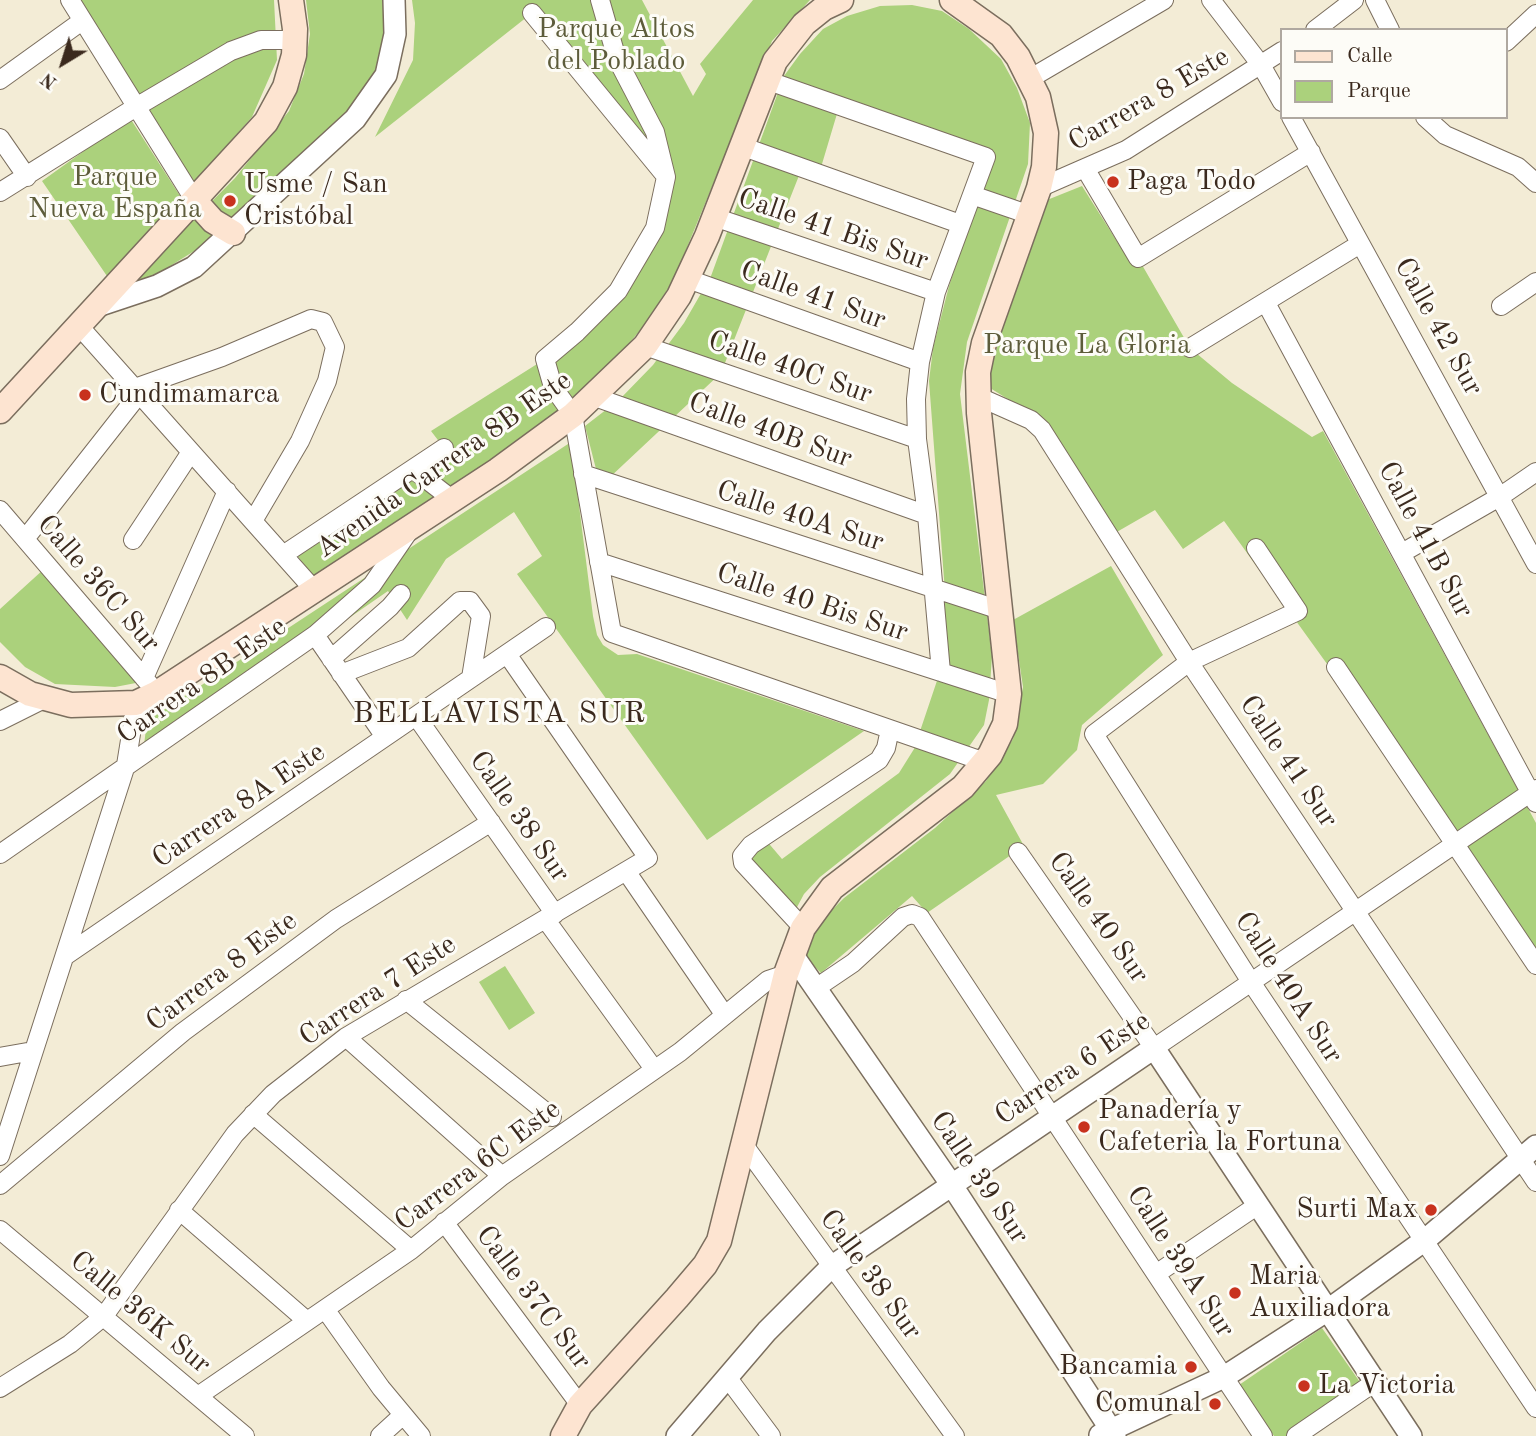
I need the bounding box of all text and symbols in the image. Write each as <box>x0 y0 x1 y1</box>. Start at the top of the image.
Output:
park label: Parque Altos del Poblado <box>537 13 695 79</box>
north arrow <box>28 28 98 98</box>
legend <box>1280 28 1508 119</box>
street label: Carrera 8 Este <box>1063 40 1235 160</box>
text: Calle <box>1347 46 1392 67</box>
text: N <box>38 68 61 92</box>
text: Parque <box>1347 81 1411 102</box>
park label: Parque Nueva España <box>28 161 202 227</box>
place label: Paga Todo <box>1127 165 1256 199</box>
place label: Usme / San Cristóbal <box>244 168 388 234</box>
marker: Paga Todo <box>1105 174 1121 190</box>
street label: Calle 41 Bis Sur <box>733 182 933 278</box>
marker: Usme / San Cristóbal <box>222 193 238 209</box>
street label: Calle 42 Sur <box>1386 252 1490 402</box>
street label: Calle 41 Sur <box>736 254 890 338</box>
street label: Calle 40C Sur <box>704 324 876 412</box>
park label: Parque La Gloria <box>983 329 1191 363</box>
street label: Avenida Carrera 8B Este <box>310 364 578 566</box>
place label: Cundimamarca <box>99 378 280 412</box>
street label: Calle 40B Sur <box>684 386 856 476</box>
marker: Cundimamarca <box>77 387 93 403</box>
street label: Calle 41B Sur <box>1370 456 1480 624</box>
street label: Calle 40A Sur <box>712 474 888 560</box>
street label: Calle 36C Sur <box>29 508 167 660</box>
street label: Calle 40 Bis Sur <box>712 556 912 650</box>
street label: Carrera 8B Este <box>111 610 293 752</box>
street label: Calle 41 Sur <box>1231 689 1345 835</box>
district label: BELLAVISTA SUR <box>355 696 645 732</box>
street label: Carrera 8A Este <box>146 736 332 876</box>
street label: Calle 38 Sur <box>461 745 577 889</box>
street label: Calle 40 Sur <box>1040 846 1156 990</box>
street label: Carrera 8 Este <box>140 904 304 1040</box>
street label: Calle 40A Sur <box>1227 906 1349 1070</box>
street label: Carrera 7 Este <box>293 928 463 1054</box>
street label: Carrera 6 Este <box>989 1005 1157 1133</box>
street label: Carrera 6C Este <box>389 1093 567 1239</box>
place label: Panadería y Cafeteria la Fortuna <box>1098 1094 1341 1160</box>
street label: Calle 39 Sur <box>922 1105 1036 1251</box>
marker: Panadería y Cafeteria la Fortuna <box>1076 1119 1092 1135</box>
street label: Calle 39A Sur <box>1119 1180 1241 1344</box>
place label: Surti Max <box>1296 1193 1417 1227</box>
marker: Surti Max <box>1423 1202 1439 1218</box>
street label: Calle 38 Sur <box>812 1203 928 1347</box>
street label: Calle 37C Sur <box>468 1219 598 1377</box>
street label: Calle 36K Sur <box>63 1244 217 1382</box>
place label: Maria Auxiliadora <box>1249 1260 1390 1326</box>
marker: Maria Auxiliadora <box>1227 1285 1243 1301</box>
place label: Bancamia <box>1059 1350 1177 1384</box>
marker: Bancamia <box>1183 1359 1199 1375</box>
place label: La Victoria <box>1318 1369 1455 1403</box>
marker: La Victoria <box>1296 1378 1312 1394</box>
place label: Comunal <box>1095 1387 1201 1421</box>
marker: Comunal <box>1207 1396 1223 1412</box>

